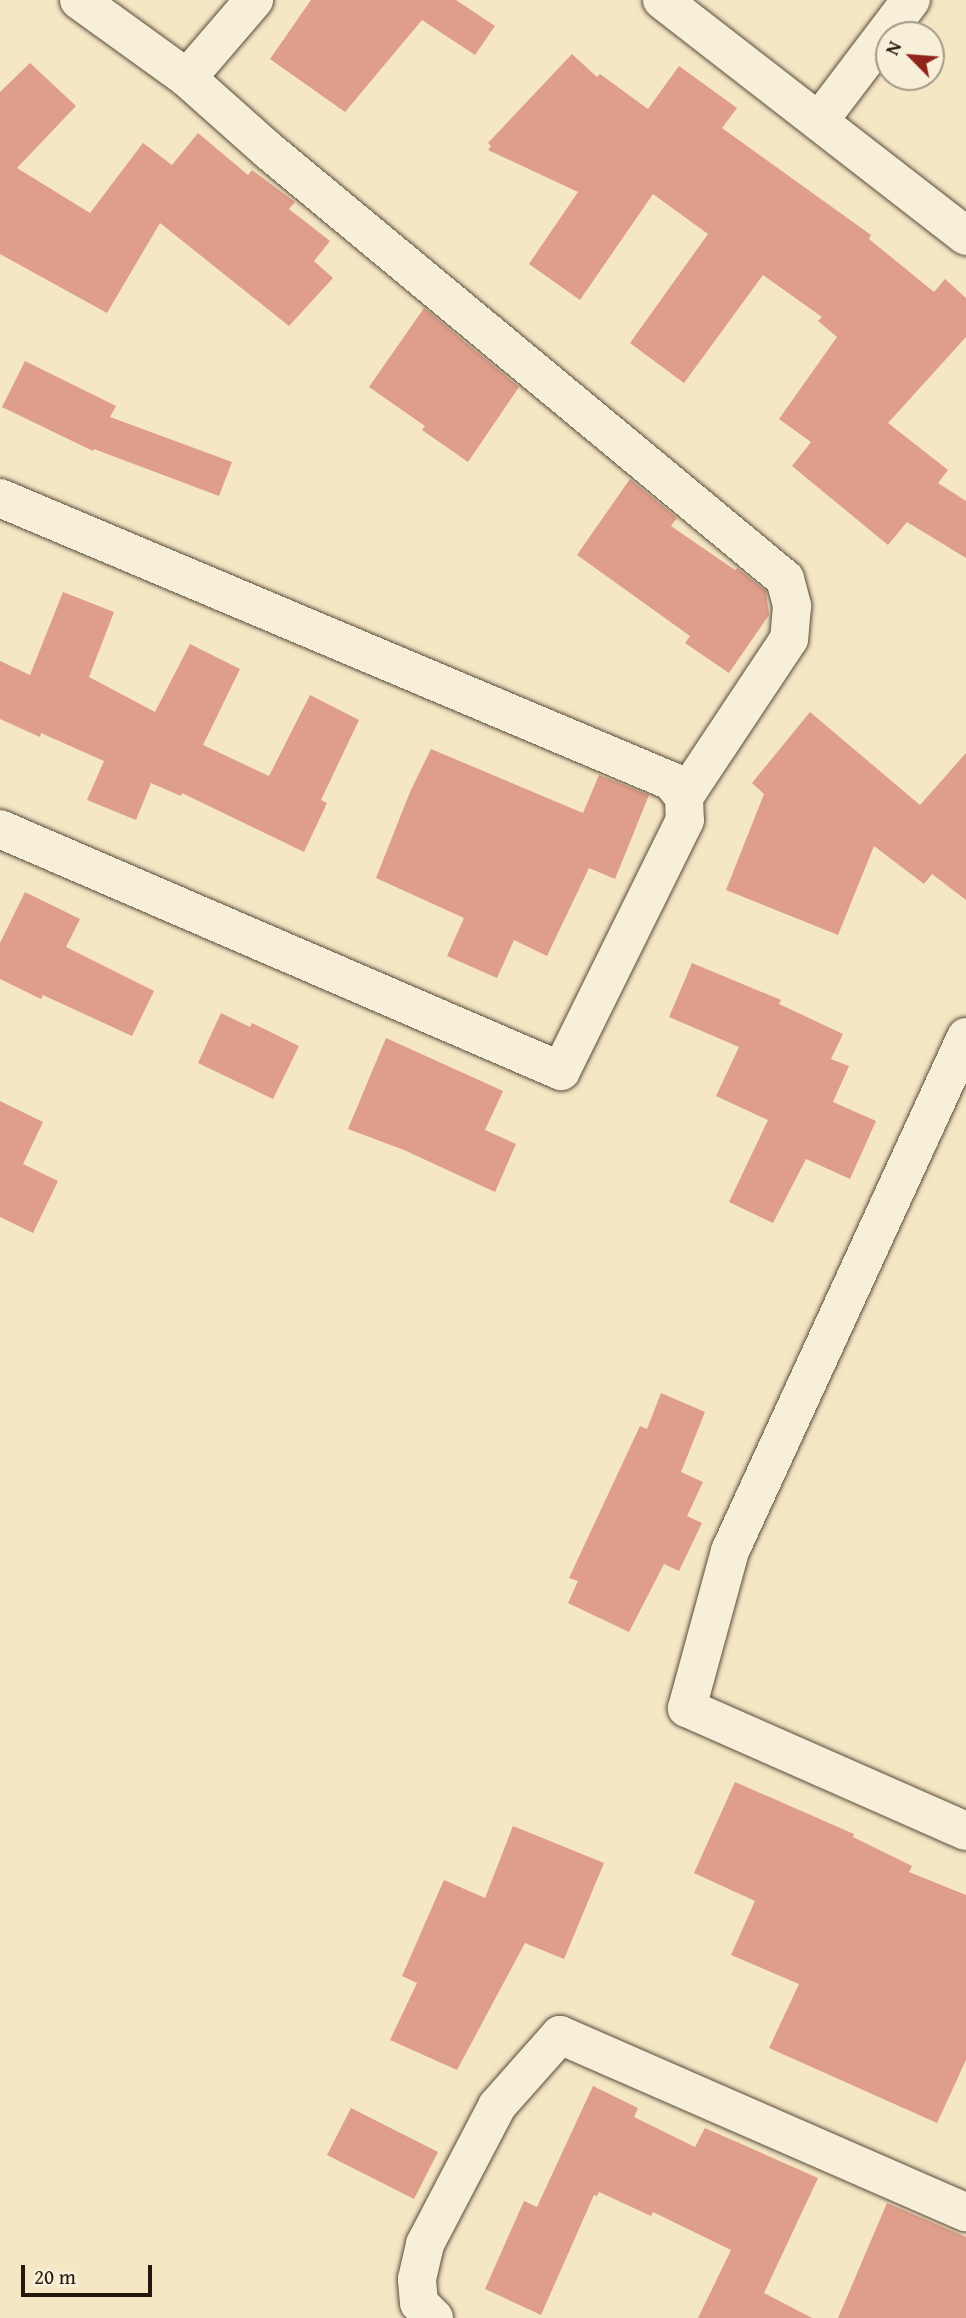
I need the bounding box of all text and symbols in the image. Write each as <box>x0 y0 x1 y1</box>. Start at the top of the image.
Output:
north arrow <box>875 21 945 91</box>
text: N <box>877 36 908 60</box>
scale bar <box>24 2252 156 2296</box>
text: 20 m <box>34 2261 76 2292</box>

